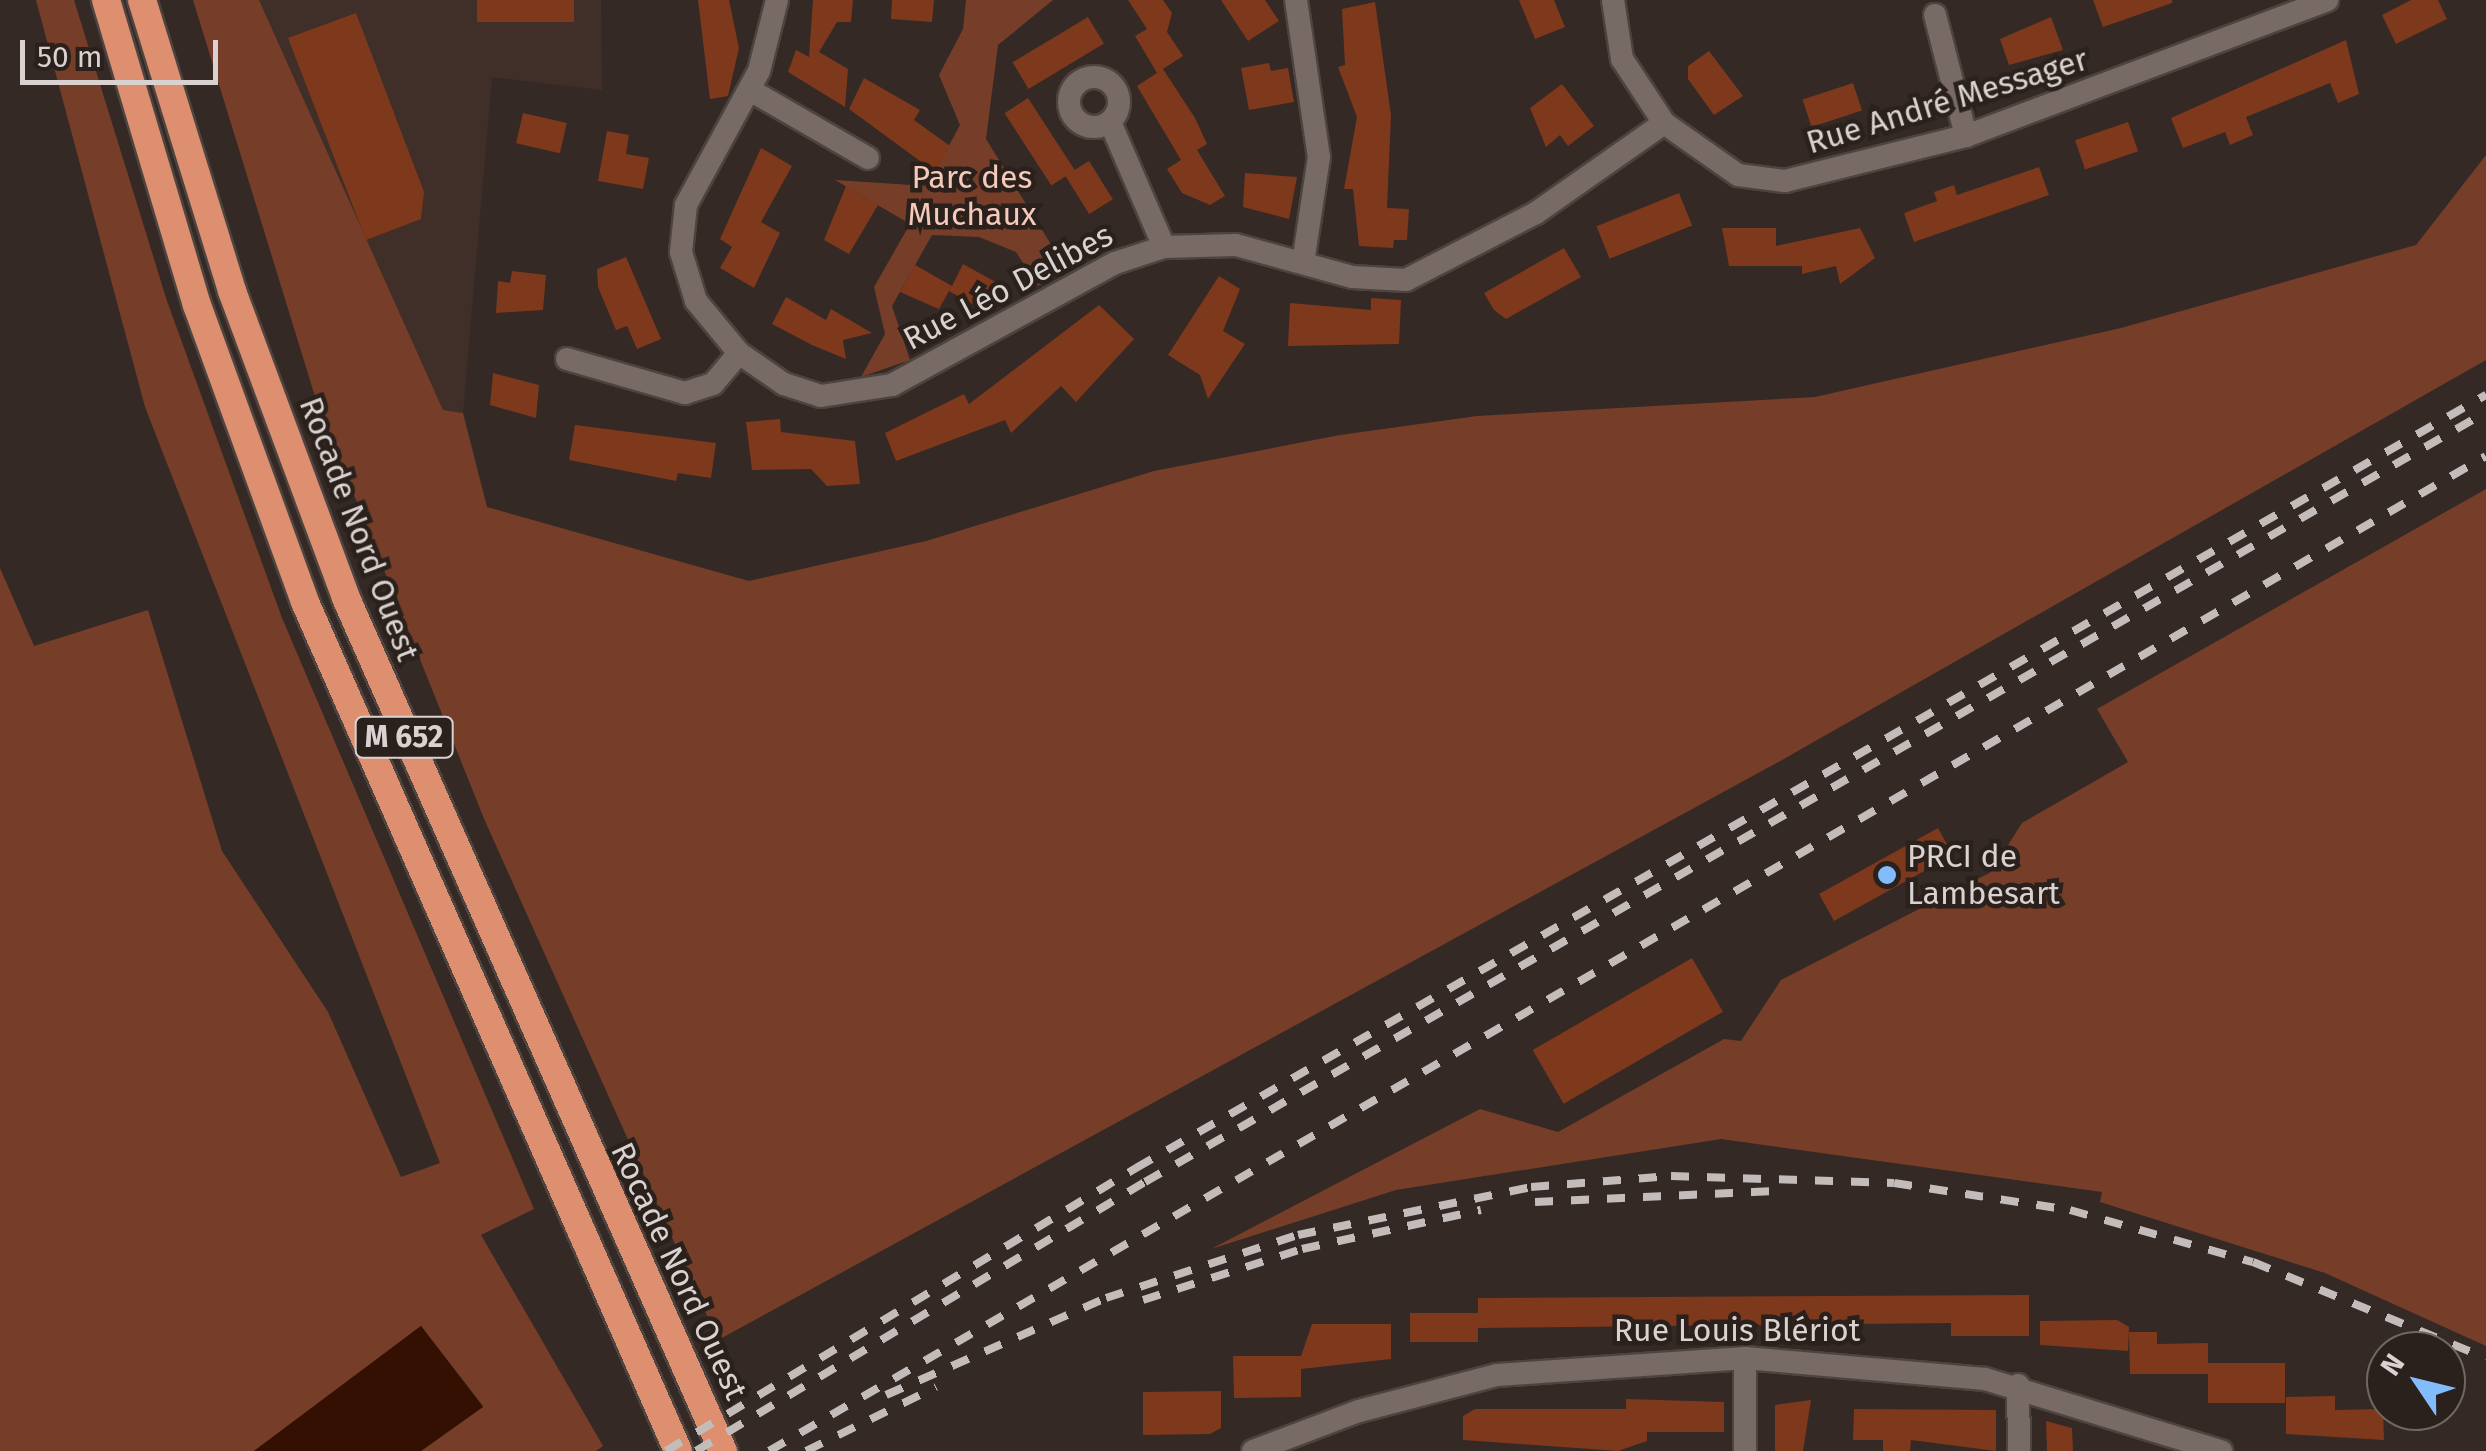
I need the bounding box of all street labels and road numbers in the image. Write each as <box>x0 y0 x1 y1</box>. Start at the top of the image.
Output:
street label: Rue André Messager <box>1802 40 2092 162</box>
street label: Rue Léo Delibes <box>897 216 1119 358</box>
street label: Rocade Nord Ouest <box>291 392 427 666</box>
road number: M 652 <box>354 712 454 762</box>
street label: Rocade Nord Ouest <box>603 1136 755 1406</box>
street label: Rue Louis Blériot <box>1614 1311 1860 1349</box>

